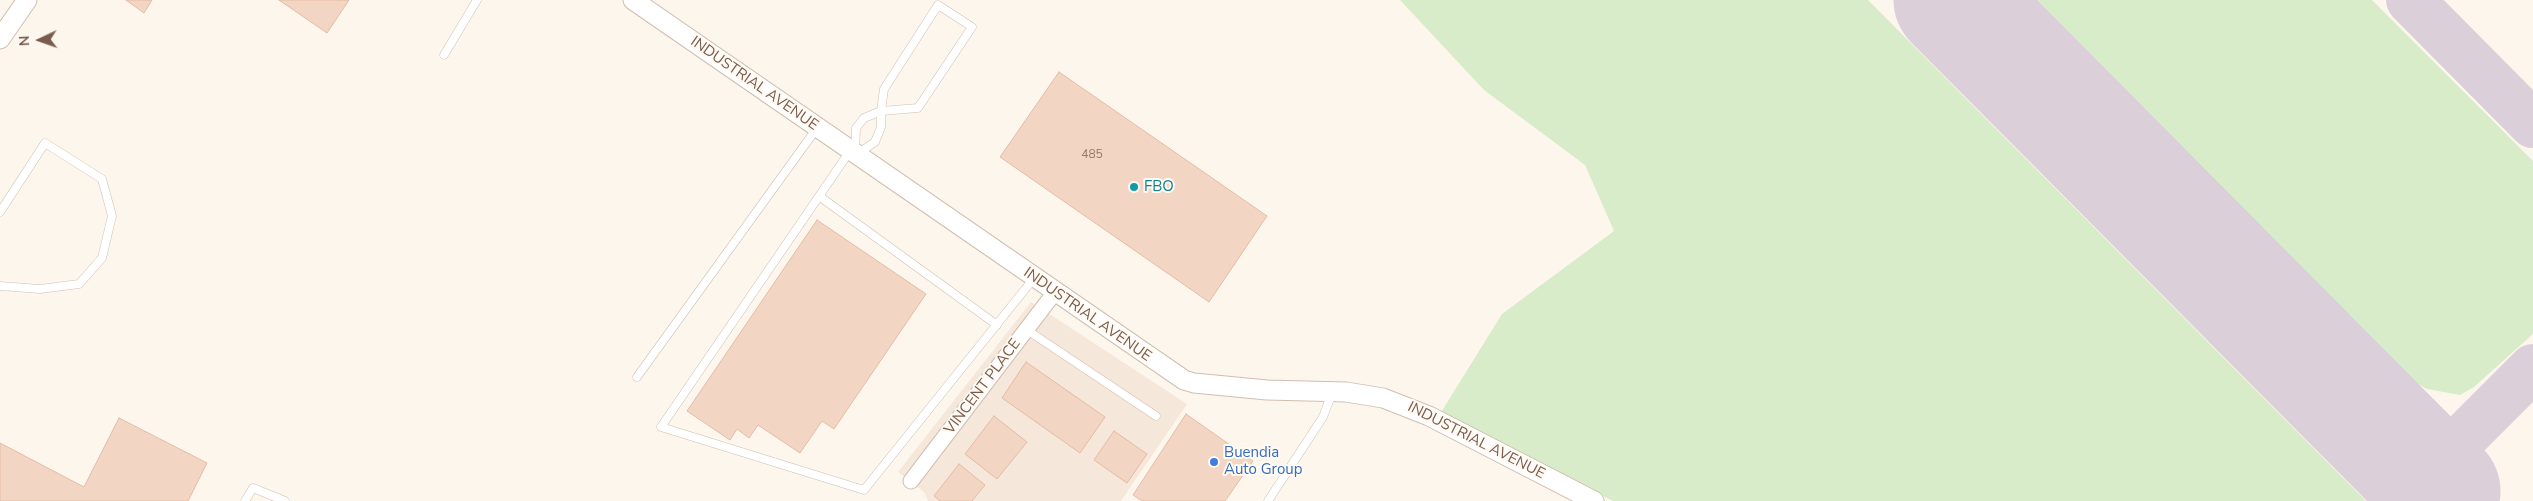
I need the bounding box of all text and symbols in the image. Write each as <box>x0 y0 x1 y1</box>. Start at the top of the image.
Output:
north arrow <box>15 15 65 65</box>
street label: INDUSTRIAL AVENUE <box>687 33 821 135</box>
text: N <box>15 35 34 47</box>
house number: 485 <box>1081 148 1103 162</box>
place label: FBO <box>1144 178 1174 196</box>
marker: FBO <box>1128 181 1140 193</box>
street label: INDUSTRIAL AVENUE <box>1020 264 1154 366</box>
street label: VINCENT PLACE <box>941 336 1025 438</box>
street label: INDUSTRIAL AVENUE <box>1404 399 1548 483</box>
place label: Buendia Auto Group <box>1224 444 1302 479</box>
marker: Buendia Auto Group <box>1208 456 1220 468</box>

